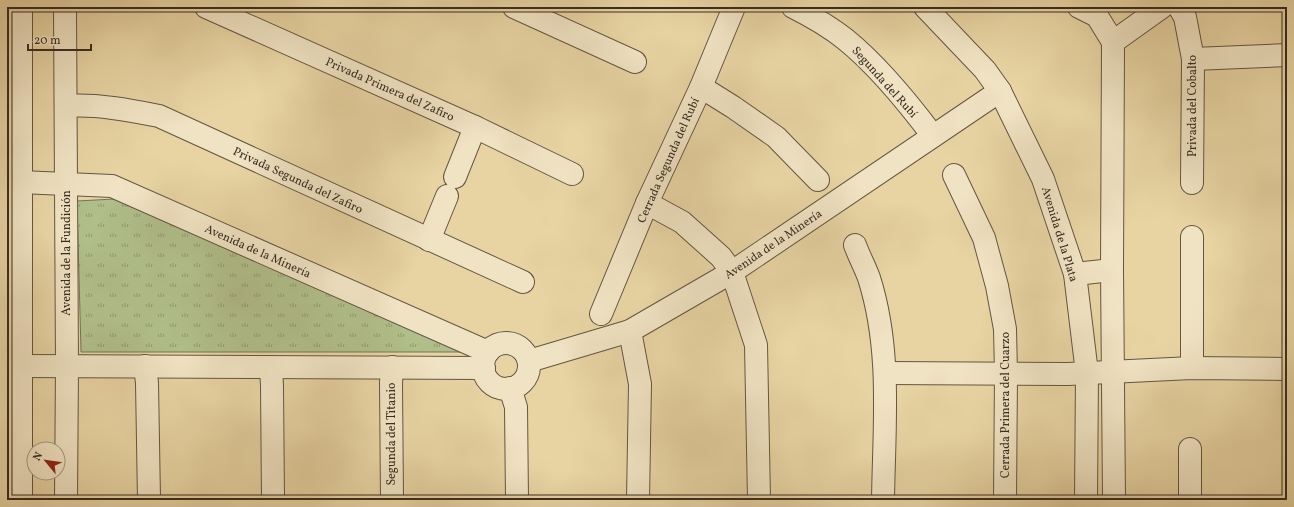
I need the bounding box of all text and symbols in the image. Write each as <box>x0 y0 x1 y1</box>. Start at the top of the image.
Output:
scale bar <box>28 26 91 52</box>
text: 20 m <box>34 33 61 49</box>
street label: Segunda del Rubí <box>848 43 921 122</box>
street label: Privada Primera del Zafiro <box>323 54 456 126</box>
street label: Privada del Cobalto <box>1185 55 1201 157</box>
street label: Cerrada Segunda del Rubí <box>634 95 704 226</box>
street label: Privada Segunda del Zafiro <box>230 144 365 218</box>
street label: Avenida de la Plata <box>1037 185 1081 284</box>
street label: Avenida de la Fundición <box>59 190 75 316</box>
street label: Avenida de la Minería <box>722 206 826 284</box>
street label: Avenida de la Minería <box>202 221 313 283</box>
street label: Cerrada Primera del Cuarzo <box>998 332 1014 478</box>
street label: Segunda del Titanio <box>384 383 400 486</box>
north arrow <box>26 441 66 481</box>
text: N <box>30 450 47 464</box>

